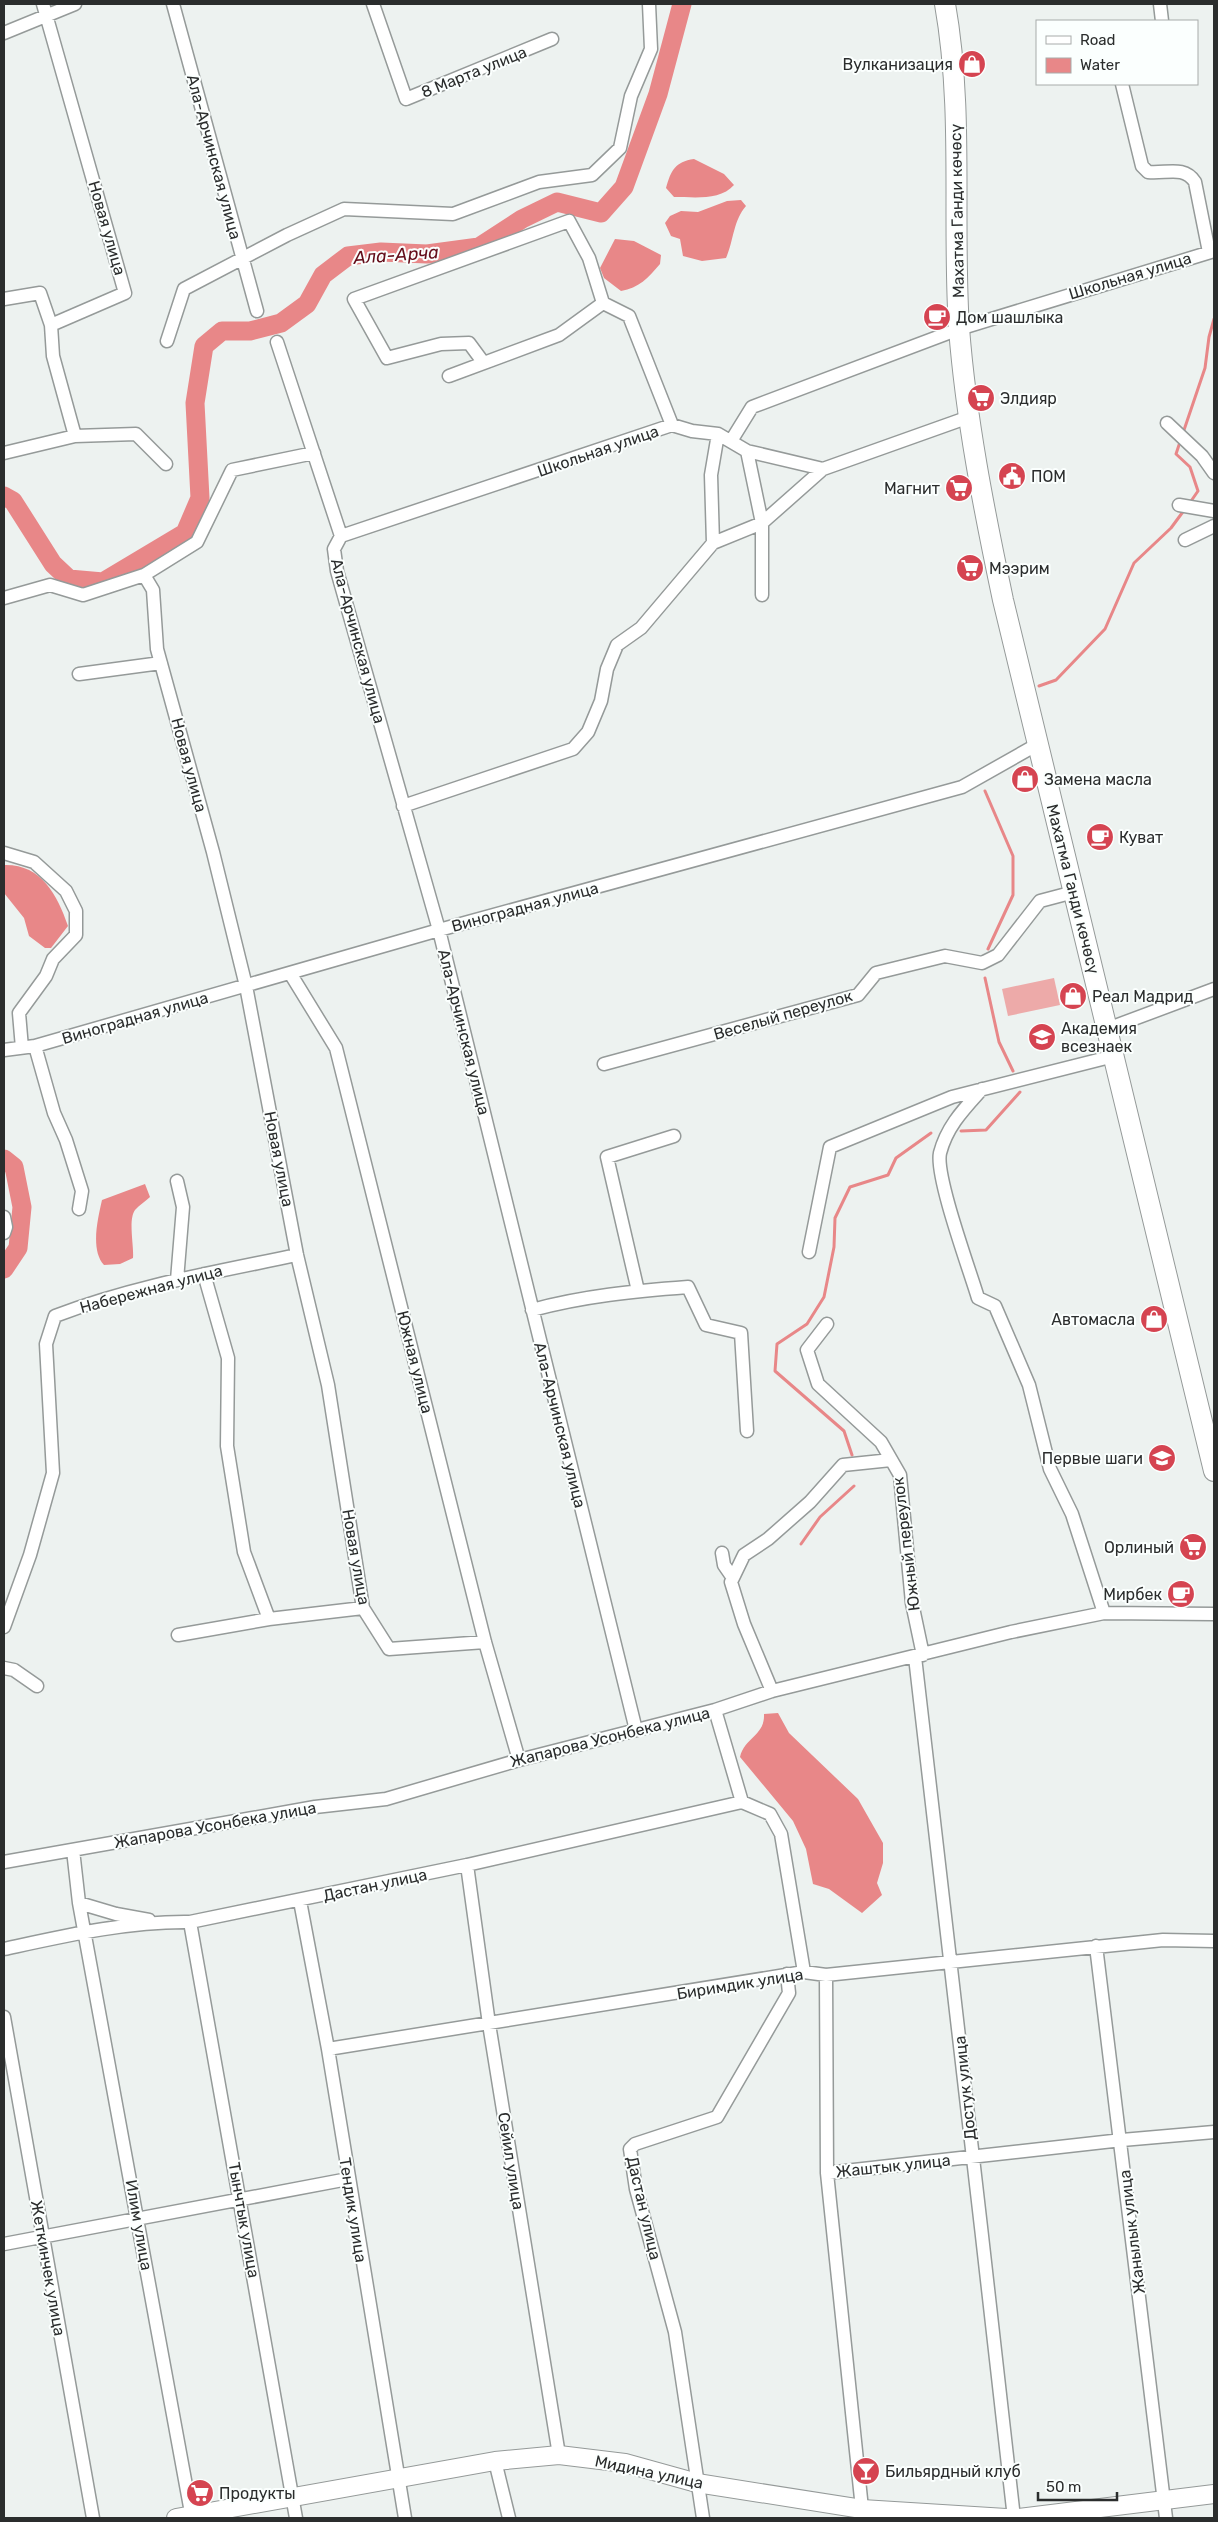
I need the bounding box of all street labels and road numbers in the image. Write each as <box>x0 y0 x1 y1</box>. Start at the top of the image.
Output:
street label: 8 Марта улица <box>418 42 530 102</box>
street label: Ала-Арчинская улица <box>183 72 245 242</box>
street label: Махатма Ганди көчөсү <box>946 123 968 298</box>
street label: Новая улица <box>84 179 130 277</box>
street label: Школьная улица <box>1066 248 1194 304</box>
street label: Школьная улица <box>535 421 661 481</box>
street label: Ала-Арчинская улица <box>327 556 389 726</box>
street label: Новая улица <box>167 716 211 814</box>
street label: Махатма Ганди көчөсү <box>1043 802 1103 976</box>
street label: Виноградная улица <box>449 878 601 936</box>
street label: Ала-Арчинская улица <box>434 947 494 1117</box>
street label: Веселый переулок <box>711 986 855 1044</box>
street label: Виноградная улица <box>60 988 210 1048</box>
street label: Новая улица <box>260 1110 298 1208</box>
street label: Набережная улица <box>78 1261 224 1317</box>
street label: Южная улица <box>393 1309 437 1415</box>
street label: Ала-Арчинская улица <box>530 1340 590 1510</box>
street label: Южный переулок <box>888 1476 924 1612</box>
street label: Новая улица <box>338 1508 374 1606</box>
street label: Жапарова Усонбека улица <box>508 1703 712 1771</box>
street label: Жапарова Усонбека улица <box>112 1798 318 1852</box>
street label: Дастан улица <box>321 1865 429 1905</box>
street label: Биримдик улица <box>675 1965 805 2003</box>
street label: Достук улица <box>950 2035 980 2141</box>
street label: Сейил улица <box>494 2111 528 2211</box>
street label: Жаштык улица <box>835 2151 951 2181</box>
street label: Дастан улица <box>623 2154 665 2262</box>
street label: Тендик улица <box>335 2156 371 2264</box>
street label: Тынчтык улица <box>224 2161 264 2279</box>
street label: Жанылык улица <box>1115 2169 1149 2295</box>
street label: Илим улица <box>122 2178 156 2272</box>
street label: Жеткинчек улица <box>27 2199 69 2337</box>
street label: Мидина улица <box>593 2451 705 2493</box>

